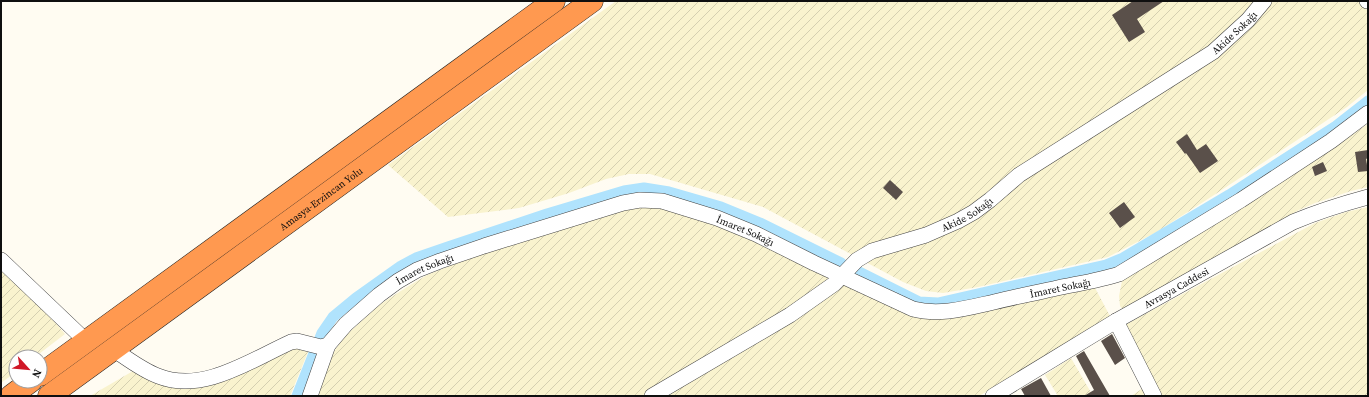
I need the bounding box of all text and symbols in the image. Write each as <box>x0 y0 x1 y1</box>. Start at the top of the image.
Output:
street label: Akide Sokağı <box>1209 8 1259 57</box>
street label: Amasya-Erzincan Yolu <box>277 164 365 233</box>
street label: Akide Sokağı <box>939 194 995 234</box>
street label: İmaret Sokağı <box>715 212 777 249</box>
street label: İmaret Sokağı <box>394 250 455 287</box>
street label: Avrasya Caddesi <box>1141 264 1211 311</box>
street label: İmaret Sokağı <box>1029 275 1092 300</box>
north arrow <box>8 349 48 389</box>
text: N <box>28 366 45 380</box>

